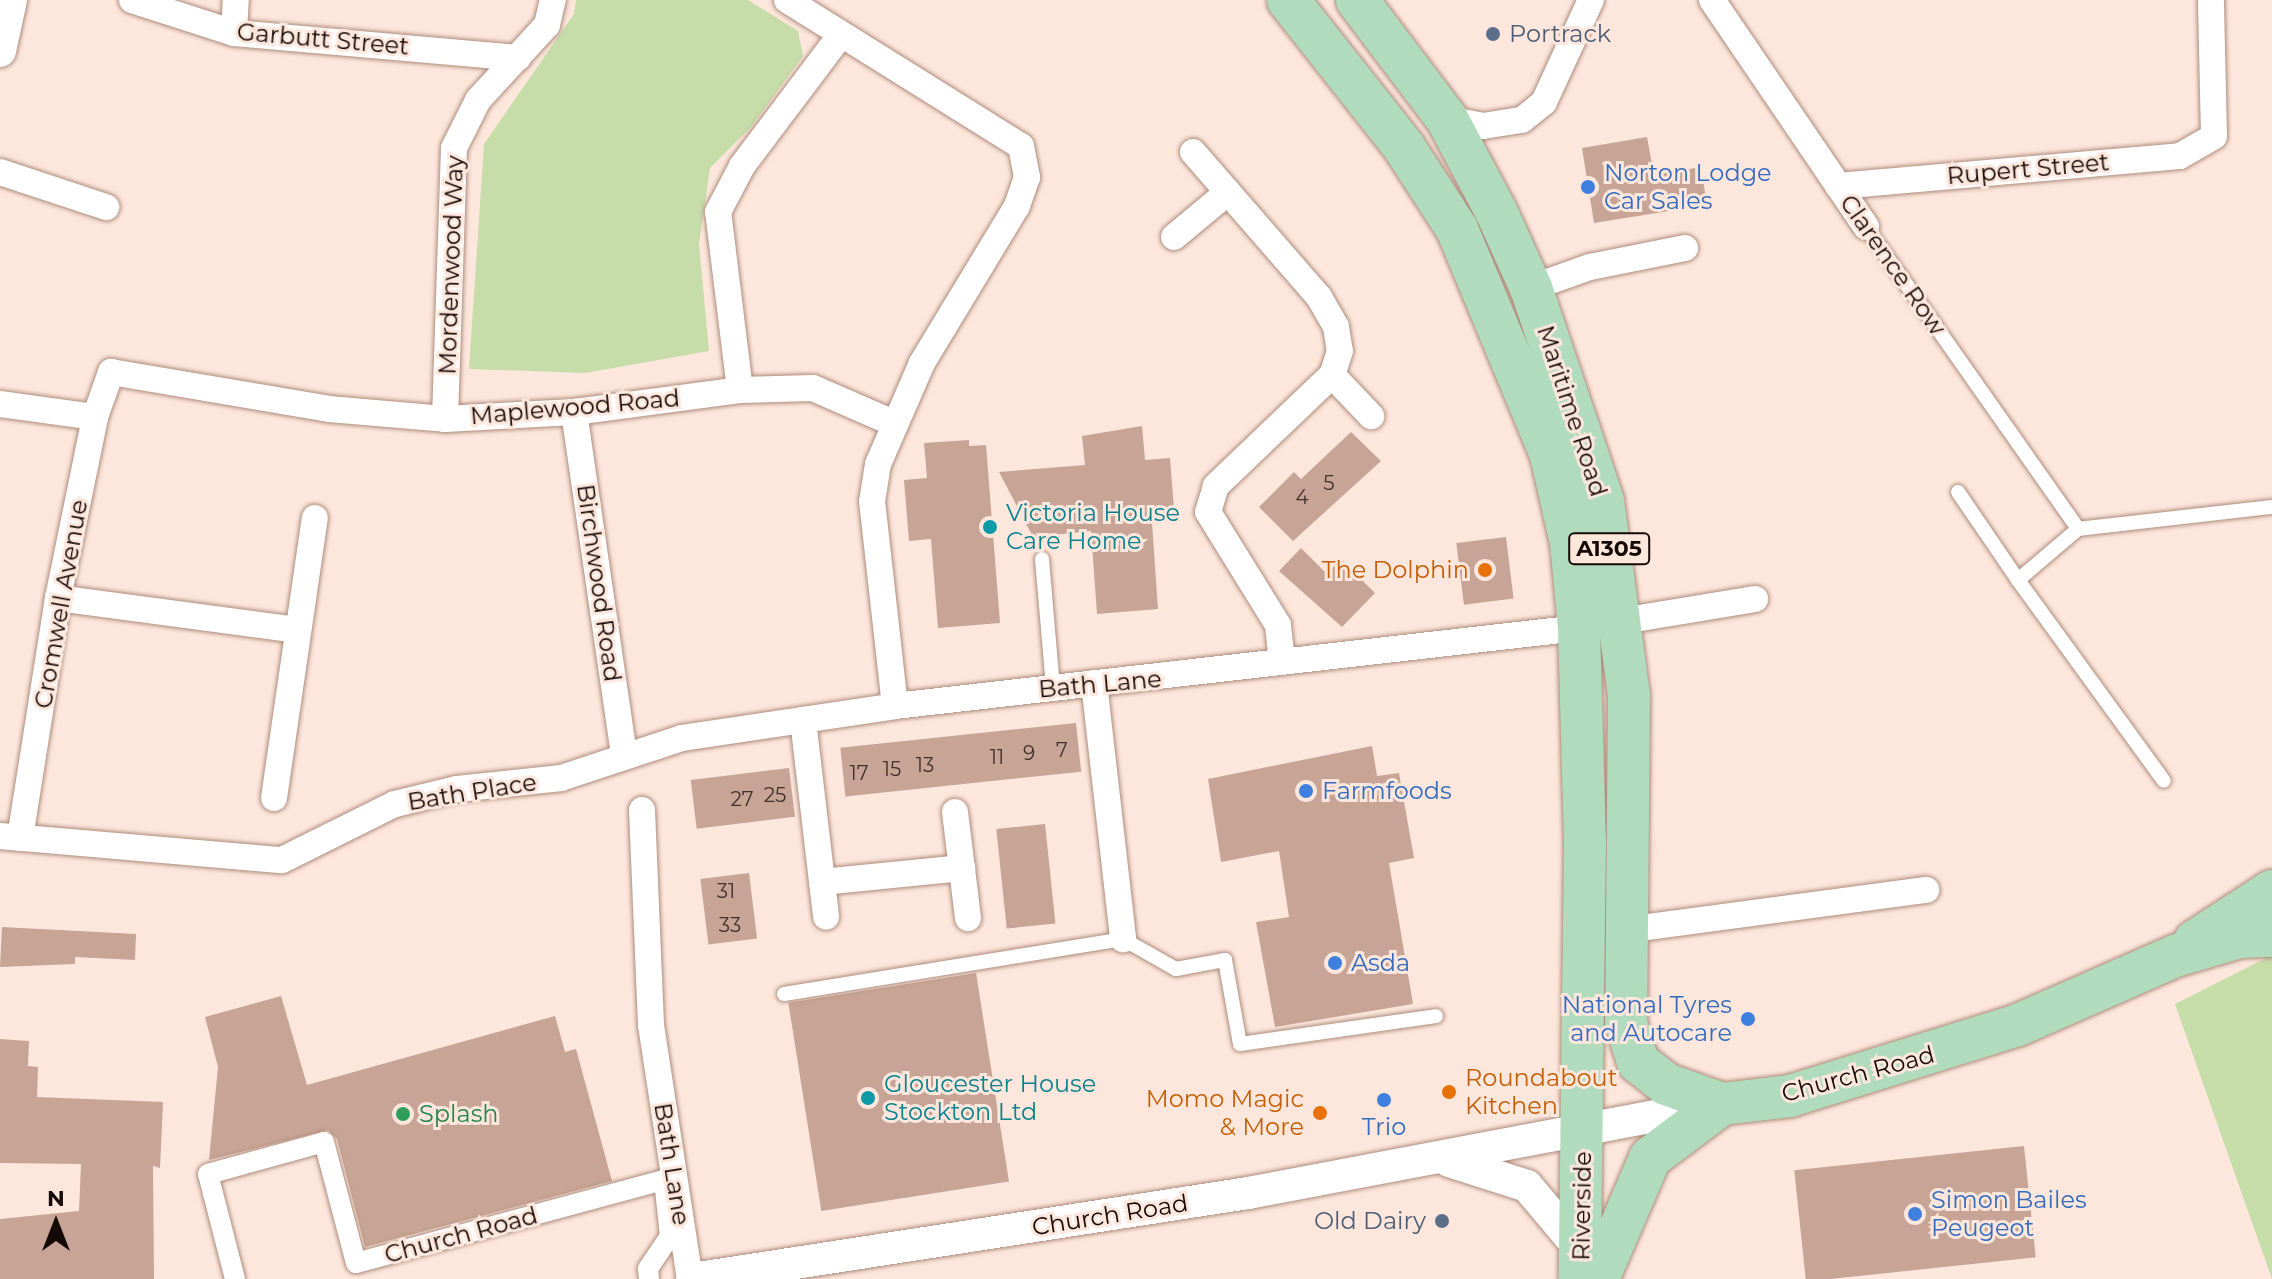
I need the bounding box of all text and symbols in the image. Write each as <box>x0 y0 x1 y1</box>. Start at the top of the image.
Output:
street label: Garbutt Street <box>236 17 410 61</box>
place label: Portrack <box>1509 20 1611 48</box>
marker: Portrack <box>1484 25 1502 43</box>
street label: Rupert Street <box>1946 148 2110 190</box>
street label: Mordenwood Way <box>433 155 469 375</box>
place label: Norton Lodge Car Sales <box>1604 159 1772 215</box>
marker: Norton Lodge Car Sales <box>1579 178 1597 196</box>
street label: Clarence Row <box>1834 189 1952 341</box>
street label: Maritime Road <box>1531 322 1613 500</box>
street label: Maplewood Road <box>469 383 681 431</box>
house number: 5 <box>1323 471 1335 495</box>
street label: Birchwood Road <box>571 482 627 684</box>
house number: 4 <box>1295 485 1309 509</box>
street label: Cromwell Avenue <box>28 497 94 711</box>
place label: Victoria House Care Home <box>1006 499 1180 555</box>
marker: Victoria House Care Home <box>981 518 999 536</box>
road number: A1305 <box>1567 531 1651 567</box>
place label: The Dolphin <box>1322 556 1469 584</box>
marker: The Dolphin <box>1476 561 1494 579</box>
street label: Bath Lane <box>1037 664 1163 704</box>
house number: 7 <box>1056 738 1068 762</box>
house number: 9 <box>1023 741 1035 765</box>
house number: 11 <box>990 745 1004 769</box>
house number: 13 <box>916 753 934 777</box>
house number: 15 <box>883 757 901 781</box>
house number: 17 <box>850 761 868 785</box>
street label: Bath Place <box>405 768 539 816</box>
place label: Farmfoods <box>1322 777 1452 805</box>
marker: Farmfoods <box>1297 782 1315 800</box>
house number: 25 <box>764 783 786 807</box>
house number: 27 <box>730 787 754 811</box>
house number: 31 <box>717 879 735 903</box>
house number: 33 <box>719 913 741 937</box>
place label: Asda <box>1351 949 1410 977</box>
marker: Asda <box>1326 954 1344 972</box>
place label: National Tyres and Autocare <box>1562 991 1732 1047</box>
marker: National Tyres and Autocare <box>1739 1010 1757 1028</box>
street label: Church Road <box>1778 1040 1938 1108</box>
place label: Roundabout Kitchen <box>1465 1064 1617 1120</box>
place label: Gloucester House Stockton Ltd <box>884 1070 1096 1126</box>
marker: Roundabout Kitchen <box>1440 1083 1458 1101</box>
place label: Momo Magic & More <box>1146 1085 1304 1141</box>
marker: Gloucester House Stockton Ltd <box>859 1089 877 1107</box>
marker: Trio <box>1375 1091 1393 1109</box>
place label: Splash <box>419 1100 499 1128</box>
street label: Bath Lane <box>648 1101 696 1227</box>
marker: Momo Magic & More <box>1311 1104 1329 1122</box>
marker: Splash <box>394 1105 412 1123</box>
place label: Trio <box>1362 1113 1406 1141</box>
street label: Riverside <box>1567 1151 1597 1261</box>
north arrow <box>16 1183 96 1263</box>
text: N <box>47 1185 65 1212</box>
place label: Simon Bailes Peugeot <box>1931 1186 2087 1242</box>
street label: Church Road <box>1030 1188 1190 1242</box>
street label: Church Road <box>381 1201 541 1269</box>
marker: Simon Bailes Peugeot <box>1906 1205 1924 1223</box>
place label: Old Dairy <box>1314 1207 1426 1235</box>
marker: Old Dairy <box>1433 1212 1451 1230</box>

